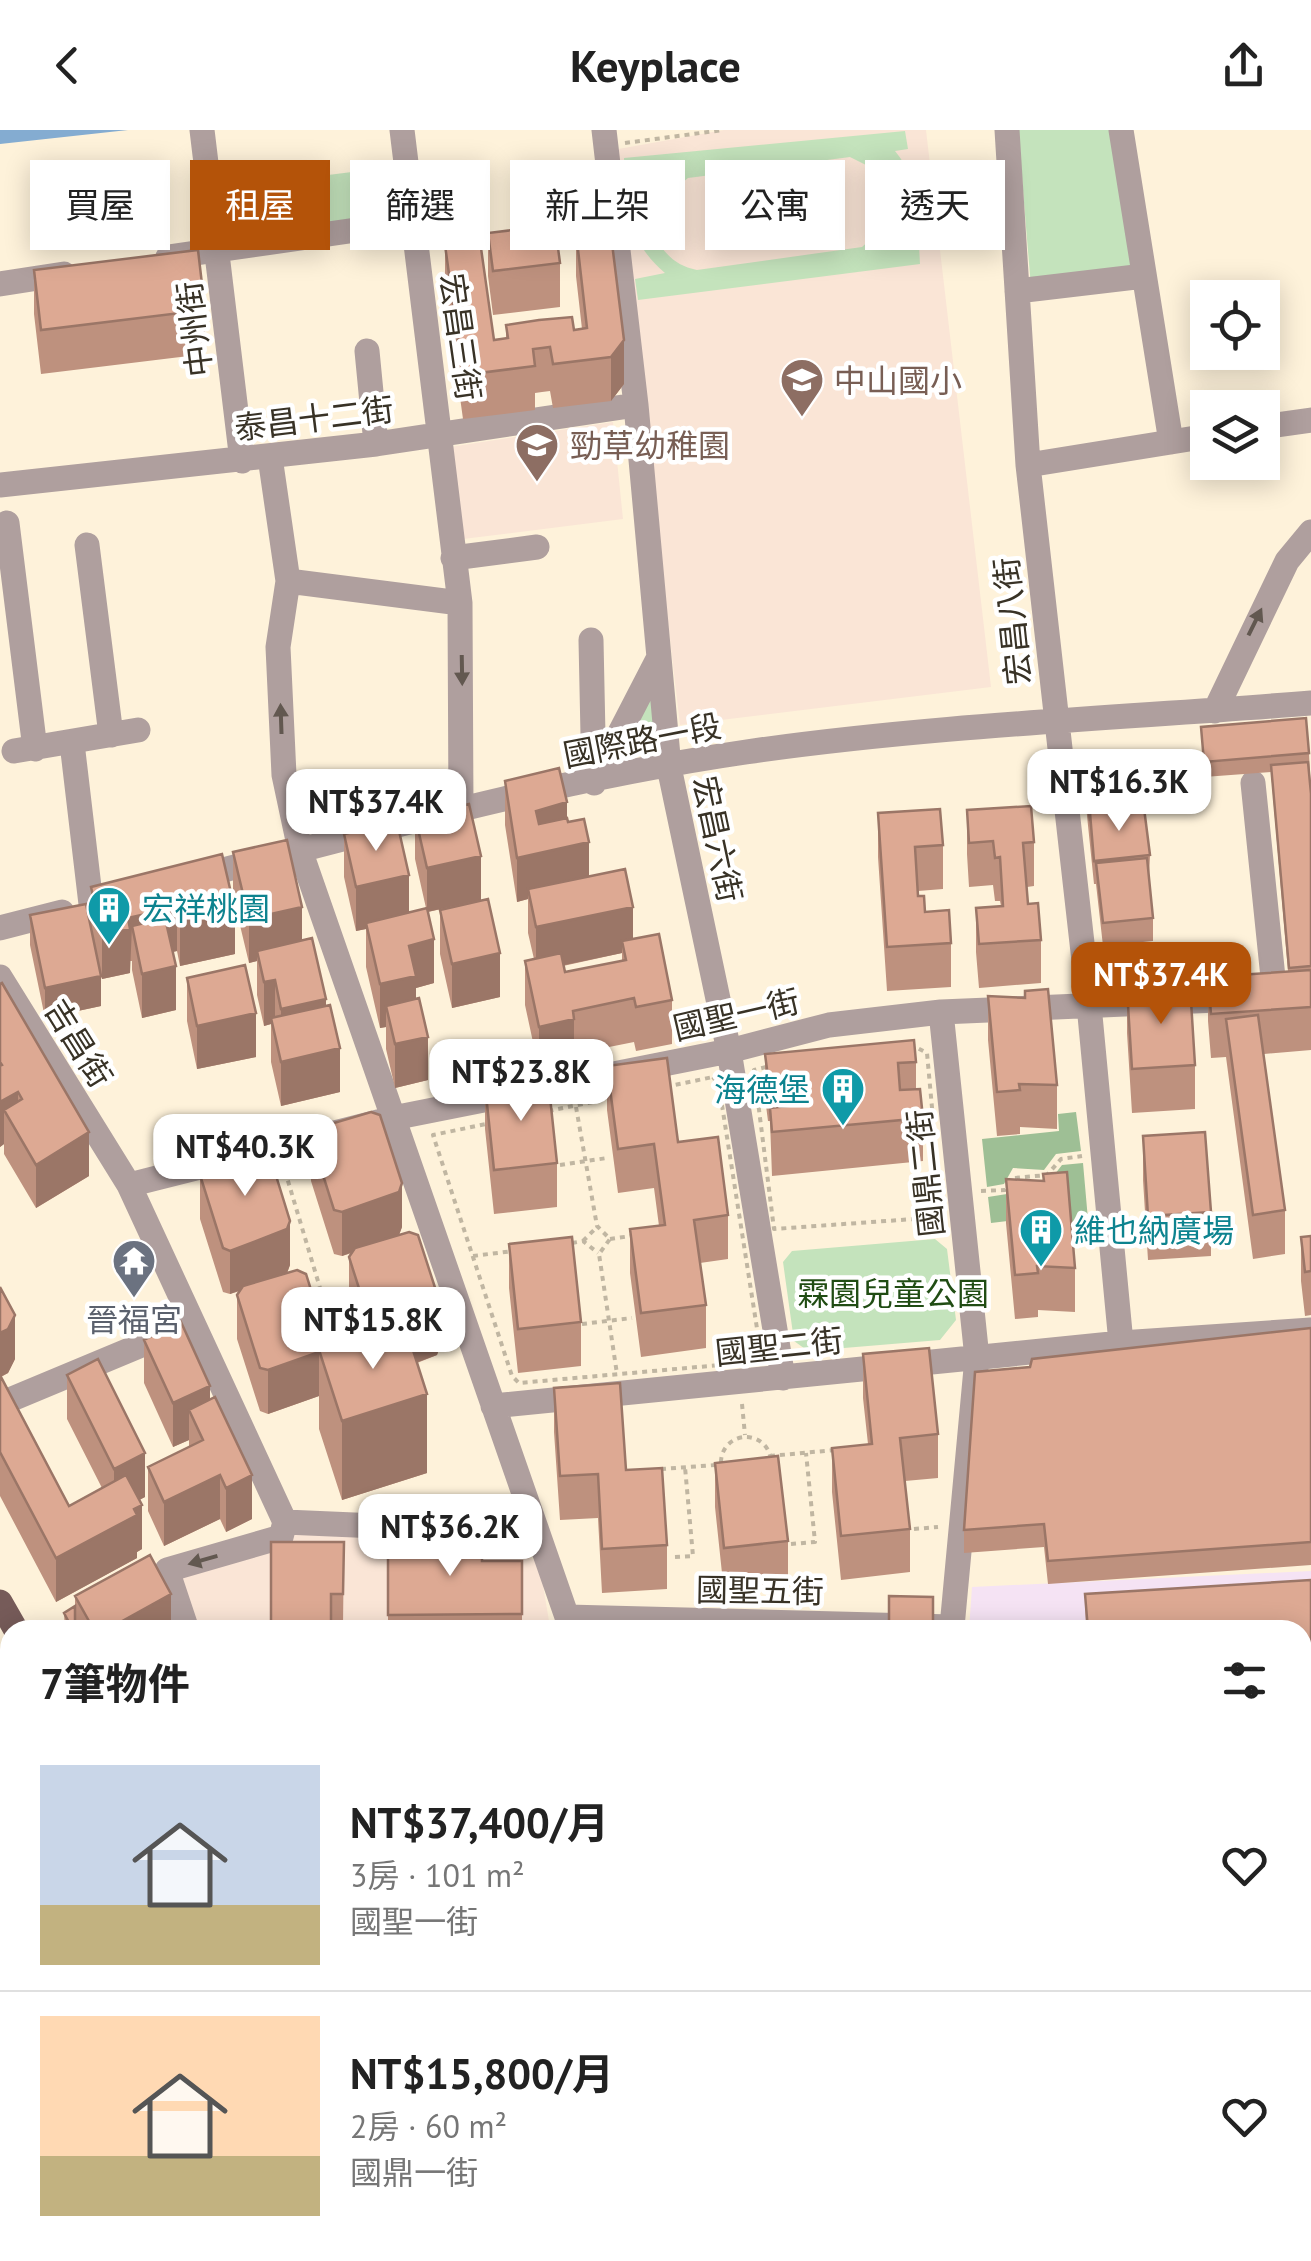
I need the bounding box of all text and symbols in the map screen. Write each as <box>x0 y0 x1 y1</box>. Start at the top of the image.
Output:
text: Keyplace <box>570 36 741 94</box>
icon: back <box>40 38 95 93</box>
icon: share <box>1216 38 1271 93</box>
chip: 買屋 <box>30 160 170 250</box>
chip: 租屋 <box>190 160 330 250</box>
chip: 篩選 <box>350 160 490 250</box>
chip: 新上架 <box>510 160 685 250</box>
chip: 公寓 <box>705 160 845 250</box>
chip: 透天 <box>865 160 1005 250</box>
street label: 宏昌三街 <box>431 271 491 403</box>
street label: 中州街 <box>167 279 221 379</box>
map controls <box>1190 280 1280 480</box>
button: locate <box>1190 280 1280 370</box>
school or university icon: 中山國小 <box>779 357 825 418</box>
place label: 中山國小 <box>834 359 962 401</box>
street label: 泰昌十二街 <box>232 387 396 449</box>
button: layers <box>1190 390 1280 480</box>
school or university icon: 勁草幼稚園 <box>514 422 560 483</box>
place label: 勁草幼稚園 <box>570 424 730 466</box>
street label: 宏昌八街 <box>984 555 1040 687</box>
one-way arrow <box>1247 607 1264 636</box>
one-way arrow <box>454 655 470 687</box>
one-way arrow <box>273 703 289 735</box>
street label: 國際路一段 <box>559 704 725 776</box>
pin: NT$16.3K <box>1016 749 1222 834</box>
text: NT$16.3K <box>1049 760 1189 802</box>
pin: NT$37.4K <box>273 769 479 854</box>
street label: 宏昌六街 <box>684 772 752 906</box>
text: NT$37.4K <box>308 780 444 822</box>
building icon: 宏祥桃園 <box>86 885 132 946</box>
place label: 宏祥桃園 <box>142 887 270 929</box>
pin: NT$37.4K <box>1058 942 1264 1027</box>
text: NT$37.4K <box>1093 953 1229 995</box>
street label: 國聖一街 <box>669 979 803 1049</box>
street label: 吉昌街 <box>36 991 122 1095</box>
pin: NT$23.8K <box>418 1039 624 1124</box>
text: NT$23.8K <box>451 1050 591 1092</box>
building icon: 海德堡 <box>820 1066 866 1127</box>
place label: 海德堡 <box>714 1068 810 1110</box>
street label: 國鼎二街 <box>897 1107 953 1239</box>
pin: NT$40.3K <box>142 1114 348 1199</box>
text: NT$40.3K <box>175 1125 315 1167</box>
building icon: 維也納廣場 <box>1018 1207 1064 1268</box>
place label: 維也納廣場 <box>1074 1209 1234 1251</box>
temple icon: 晉福宮 <box>111 1238 157 1299</box>
park label: 霖園兒童公園 <box>797 1272 989 1314</box>
pin: NT$15.8K <box>270 1287 476 1372</box>
place label: 晉福宮 <box>86 1298 182 1340</box>
text: NT$15.8K <box>303 1298 443 1340</box>
street label: 國聖二街 <box>713 1318 845 1374</box>
pin: NT$36.2K <box>347 1494 553 1579</box>
text: NT$36.2K <box>380 1505 520 1547</box>
one-way arrow <box>187 1553 217 1568</box>
street label: 國聖五街 <box>696 1568 824 1612</box>
icon: filters <box>1217 1653 1272 1708</box>
text: 7筆物件 <box>40 1656 190 1711</box>
text: NT$37,400/月 <box>350 1795 609 1850</box>
icon: home <box>120 1805 240 1925</box>
icon: heart <box>1217 1838 1272 1893</box>
text: 3房 · 101 m² <box>350 1854 525 1896</box>
text: 國聖一街 <box>350 1900 478 1942</box>
text: NT$15,800/月 <box>350 2046 614 2101</box>
icon: home <box>120 2056 240 2176</box>
icon: heart <box>1217 2089 1272 2144</box>
text: 2房 · 60 m² <box>350 2105 507 2147</box>
text: 國鼎一街 <box>350 2151 478 2193</box>

